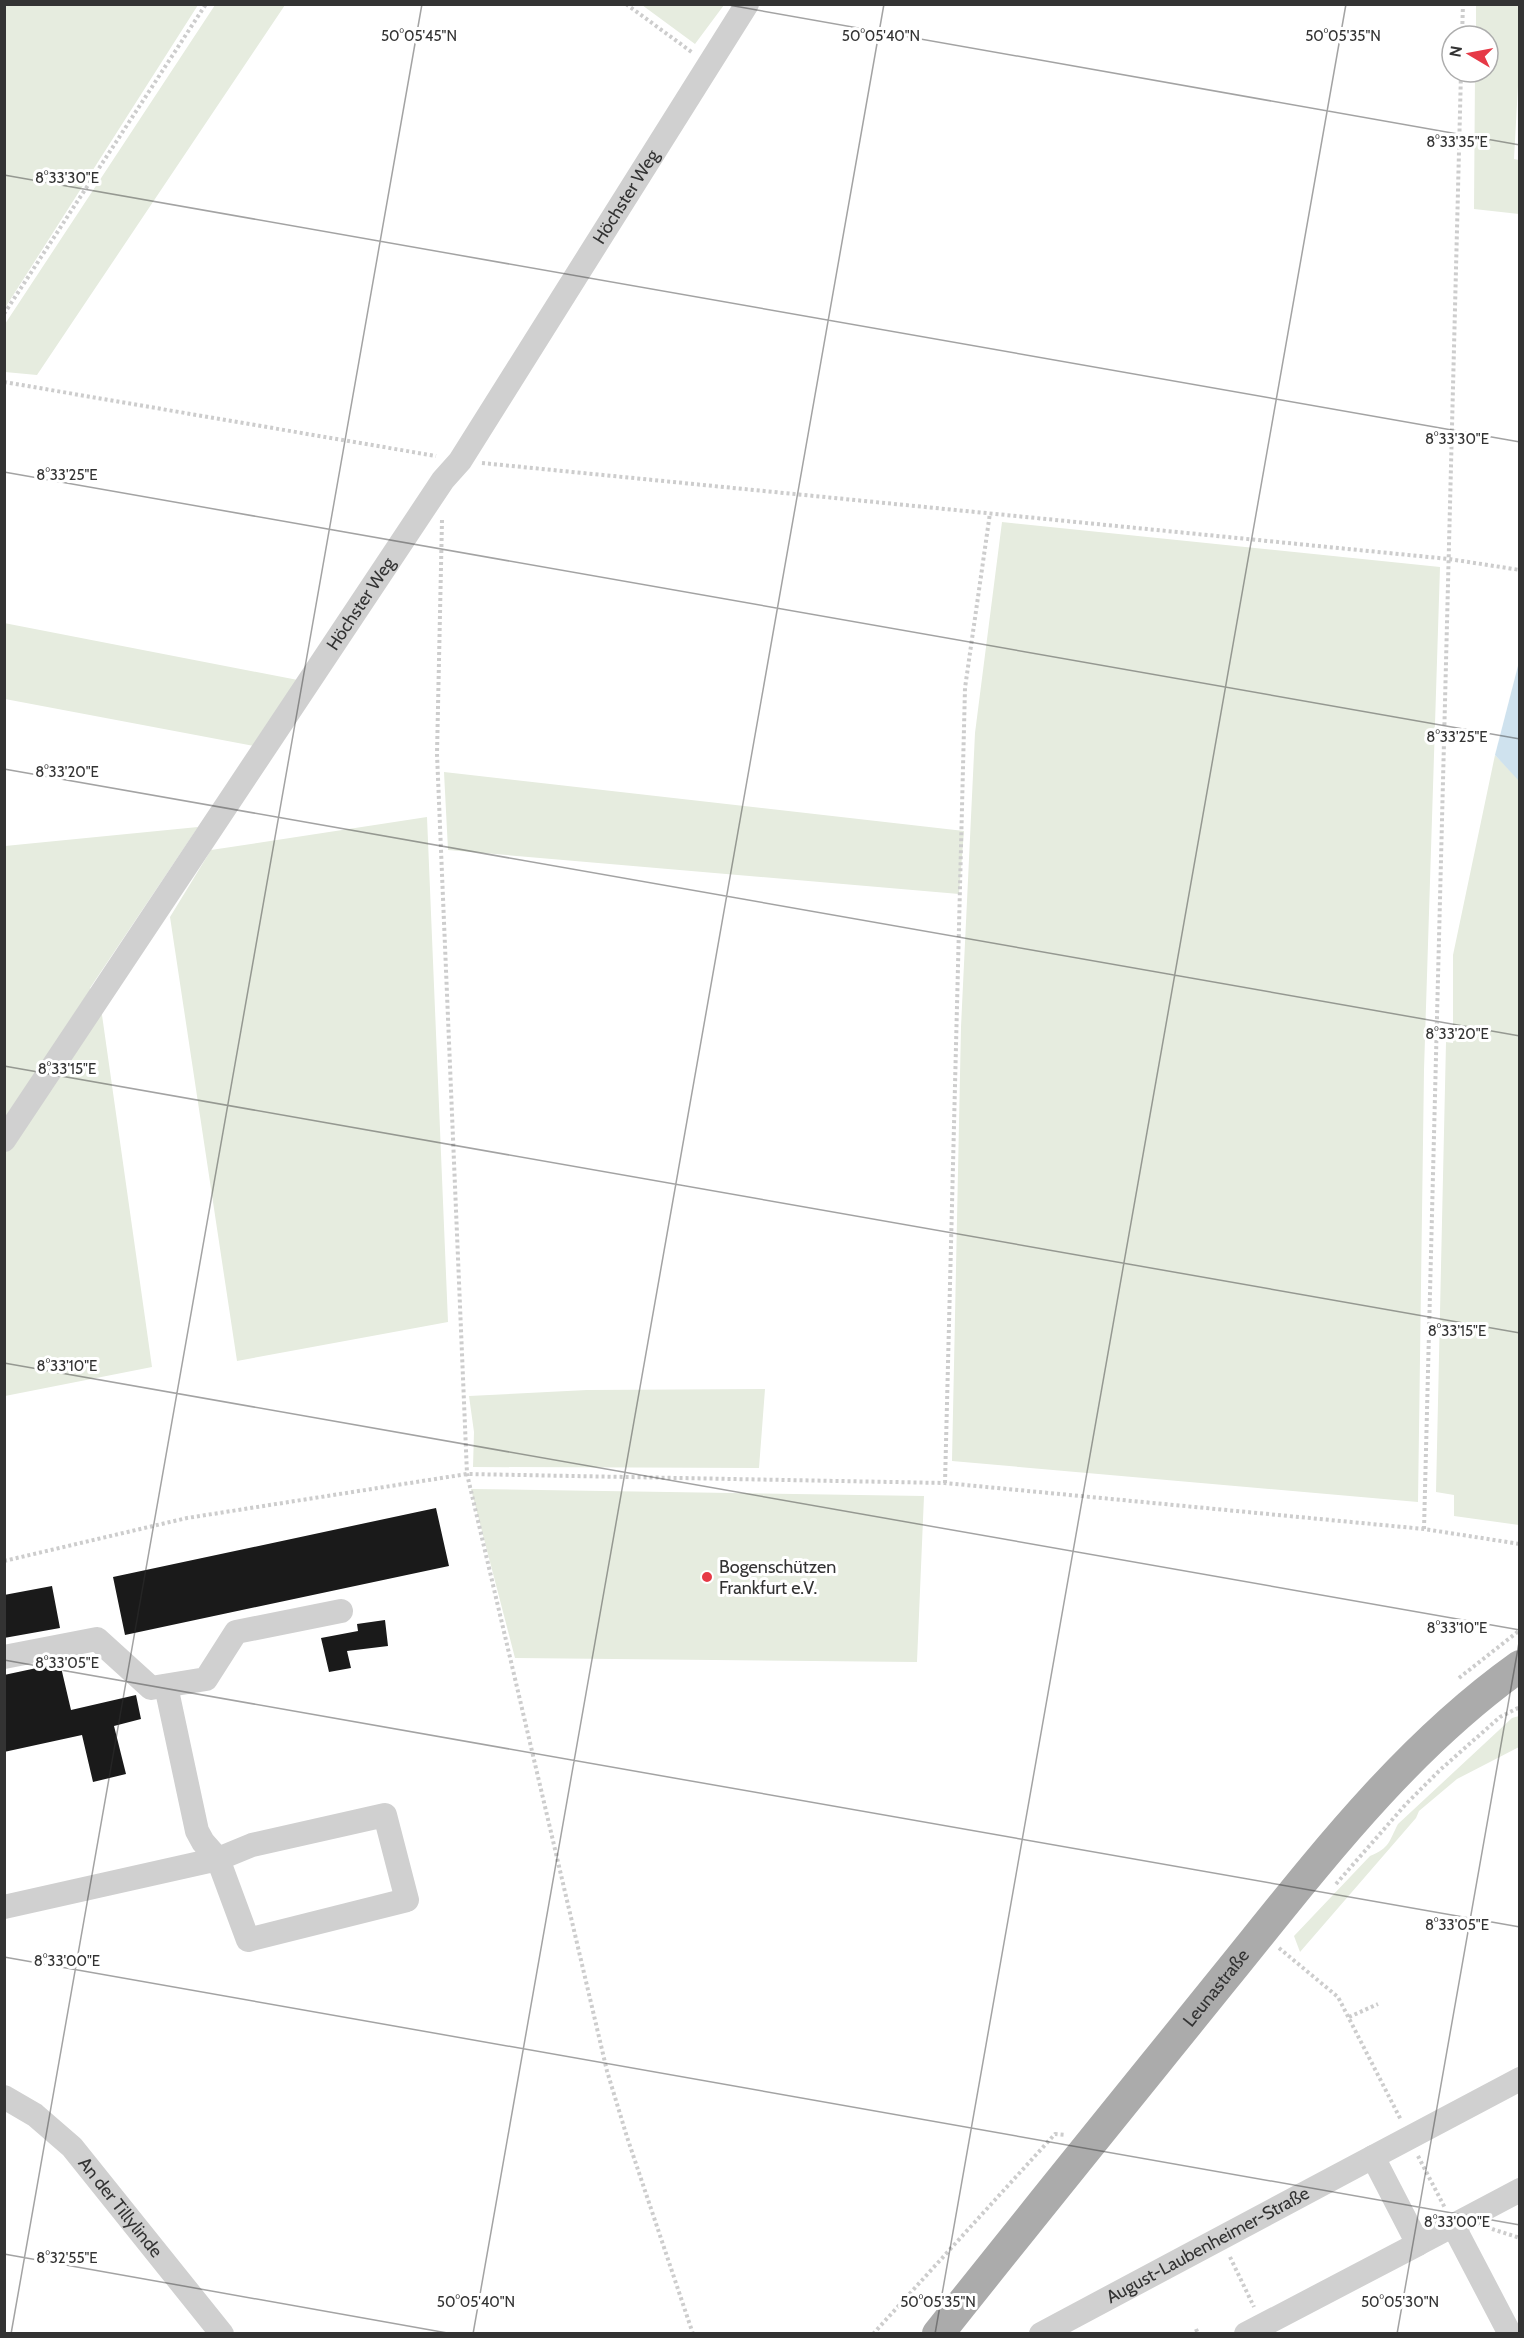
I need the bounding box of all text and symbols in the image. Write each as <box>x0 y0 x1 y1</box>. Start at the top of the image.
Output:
north arrow <box>1440 24 1500 84</box>
text: 50°05'45"N <box>381 27 457 45</box>
text: 50°05'40"N <box>842 27 920 45</box>
text: 50°05'35"N <box>1305 27 1381 45</box>
text: N <box>1445 44 1466 59</box>
text: 8°33'35"E <box>1426 133 1488 151</box>
street label: Höchster Weg <box>588 145 664 248</box>
text: 8°33'30"E <box>35 169 99 187</box>
text: 8°33'30"E <box>1425 430 1489 448</box>
text: 8°33'25"E <box>36 466 98 484</box>
street label: Höchster Weg <box>322 552 400 655</box>
text: 8°33'25"E <box>1426 728 1488 746</box>
text: 8°33'20"E <box>35 763 99 781</box>
text: 8°33'20"E <box>1425 1025 1489 1043</box>
text: 8°33'15"E <box>38 1060 96 1078</box>
text: 8°33'15"E <box>1428 1322 1486 1340</box>
text: 8°33'10"E <box>37 1357 97 1375</box>
place label: Bogenschützen Frankfurt e.V. <box>719 1556 836 1599</box>
marker: Bogenschützen Frankfurt e.V. <box>700 1570 714 1584</box>
text: 8°33'10"E <box>1427 1619 1487 1637</box>
text: 8°33'05"E <box>35 1654 99 1672</box>
text: 8°33'05"E <box>1425 1916 1489 1934</box>
street label: Leunastraße <box>1178 1945 1254 2031</box>
text: 8°33'00"E <box>34 1952 100 1970</box>
street label: An der Tillylinde <box>73 2153 167 2262</box>
street label: August-Laubenheimer-Straße <box>1103 2182 1313 2308</box>
text: 8°33'00"E <box>1424 2213 1490 2231</box>
text: 8°32'55"E <box>36 2249 98 2267</box>
text: 50°05'40"N <box>437 2293 515 2311</box>
text: 50°05'35"N <box>900 2293 976 2311</box>
text: 50°05'30"N <box>1361 2293 1439 2311</box>

